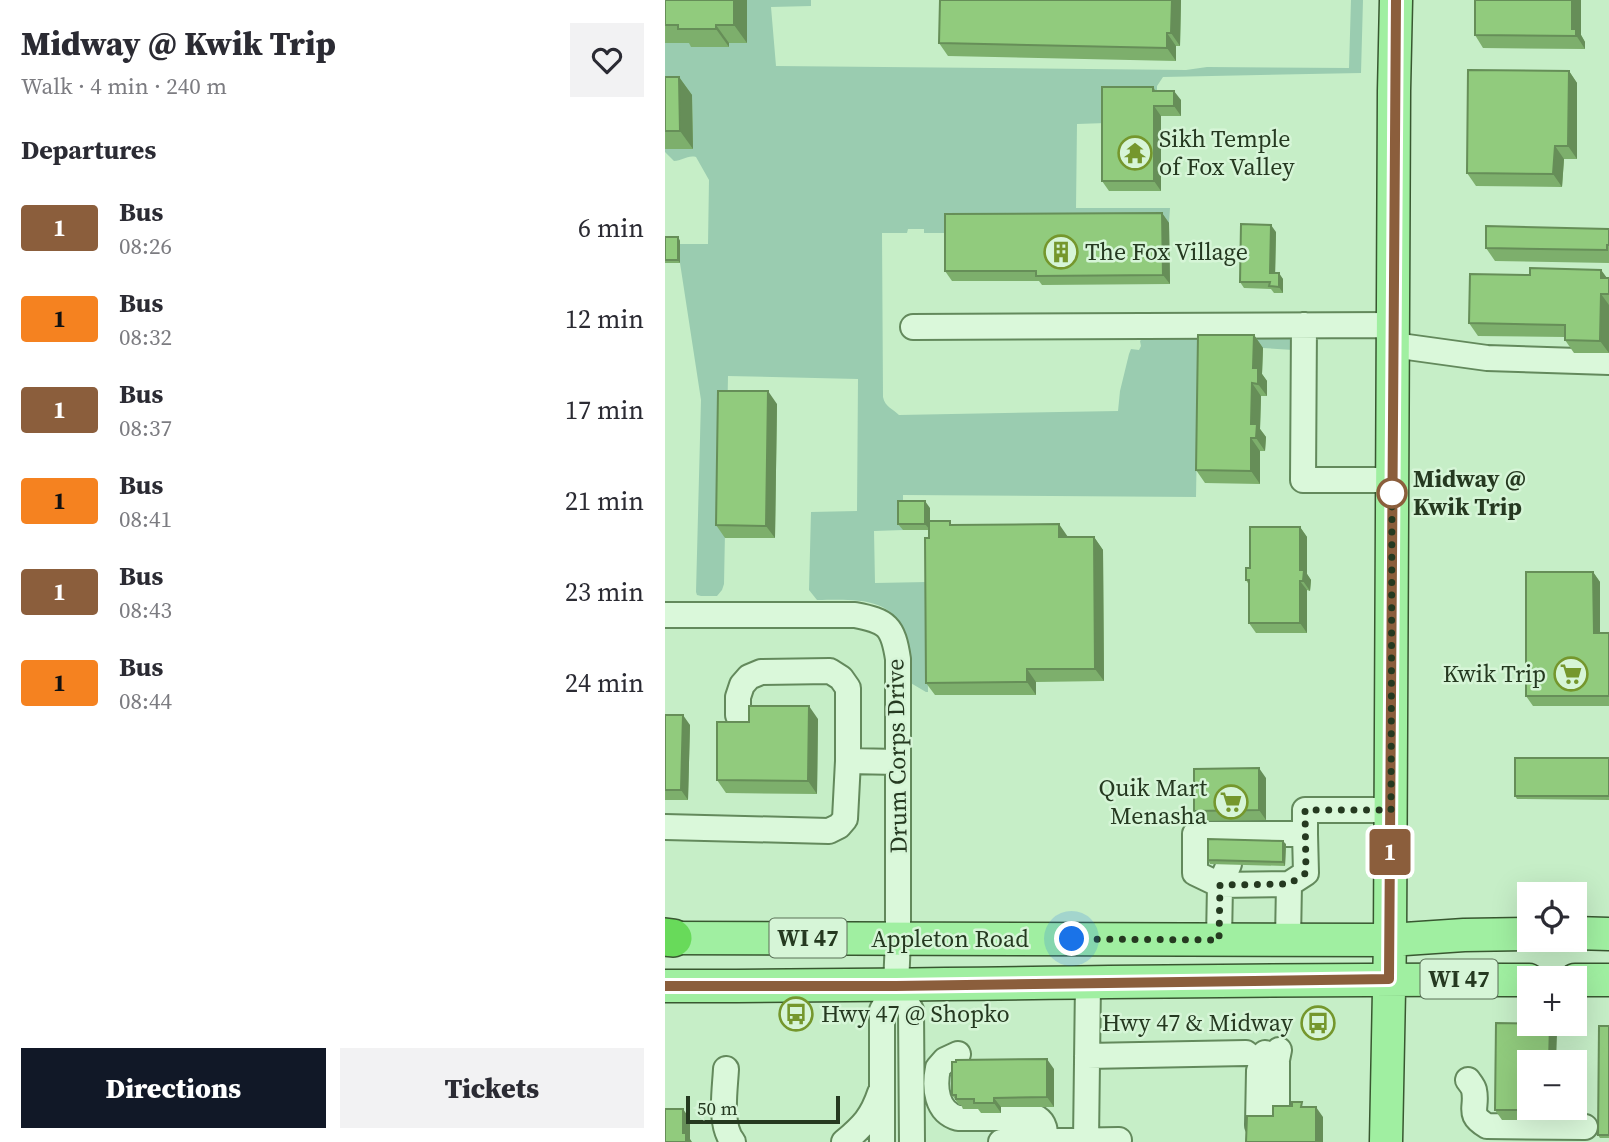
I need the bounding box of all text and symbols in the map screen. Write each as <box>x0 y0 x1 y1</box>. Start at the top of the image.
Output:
text: Midway @ Kwik Trip <box>21 21 336 66</box>
button: heart <box>570 23 644 97</box>
text: Walk · 4 min · 240 m <box>21 70 227 102</box>
place label: Sikh Temple of Fox Valley <box>1159 122 1295 183</box>
text: Departures <box>21 132 156 168</box>
temple icon: Sikh Temple of Fox Valley <box>1116 134 1154 172</box>
text: Bus <box>119 194 163 230</box>
text: 6 min <box>578 210 644 246</box>
text: 1 <box>53 211 66 244</box>
text: 08:26 <box>119 230 172 262</box>
building icon: The Fox Village <box>1042 233 1080 271</box>
place label: The Fox Village <box>1085 235 1248 268</box>
text: Bus <box>119 285 163 321</box>
text: 12 min <box>565 301 644 337</box>
text: 1 <box>53 302 66 335</box>
text: 08:32 <box>119 321 172 353</box>
text: Bus <box>119 376 163 412</box>
text: 17 min <box>565 392 644 428</box>
text: 1 <box>53 393 66 426</box>
text: 08:37 <box>119 412 172 444</box>
place label: Midway @ Kwik Trip <box>1413 462 1526 523</box>
text: Bus <box>119 467 163 503</box>
marker: Midway @ Kwik Trip <box>1377 478 1407 508</box>
text: 21 min <box>565 483 644 519</box>
text: 1 <box>53 484 66 517</box>
text: 08:41 <box>119 503 172 535</box>
text: Bus <box>119 558 163 594</box>
text: 23 min <box>565 574 644 610</box>
text: 1 <box>53 575 66 608</box>
text: 08:43 <box>119 594 172 626</box>
text: Bus <box>119 649 163 685</box>
supermarket icon: Kwik Trip <box>1552 655 1590 693</box>
place label: Kwik Trip <box>1443 657 1546 690</box>
street label: Drum Corps Drive <box>878 658 915 854</box>
text: 24 min <box>565 665 644 701</box>
text: 1 <box>53 666 66 699</box>
text: 08:44 <box>119 685 172 717</box>
place label: Quik Mart Menasha <box>1098 771 1208 832</box>
supermarket icon: Quik Mart Menasha <box>1212 783 1250 821</box>
line badge: 1 <box>1367 829 1413 875</box>
text: 1 <box>1383 835 1397 868</box>
map controls <box>1517 882 1587 1120</box>
button: locate <box>1517 882 1587 952</box>
road number: WI 47 <box>769 918 847 958</box>
your location <box>1054 921 1089 956</box>
street label: Appleton Road <box>871 922 1029 955</box>
road number: WI 47 <box>1421 960 1497 998</box>
button: + <box>1517 966 1587 1036</box>
bus stop icon: Hwy 47 @ Shopko <box>777 995 815 1033</box>
place label: Hwy 47 @ Shopko <box>821 997 1010 1030</box>
bus stop icon: Hwy 47 & Midway <box>1299 1004 1337 1042</box>
place label: Hwy 47 & Midway <box>1102 1006 1294 1039</box>
button: Directions <box>21 1048 326 1128</box>
button: Tickets <box>340 1048 644 1128</box>
button: − <box>1517 1050 1587 1120</box>
scale bar <box>686 1093 840 1125</box>
text: 50 m <box>697 1095 738 1121</box>

